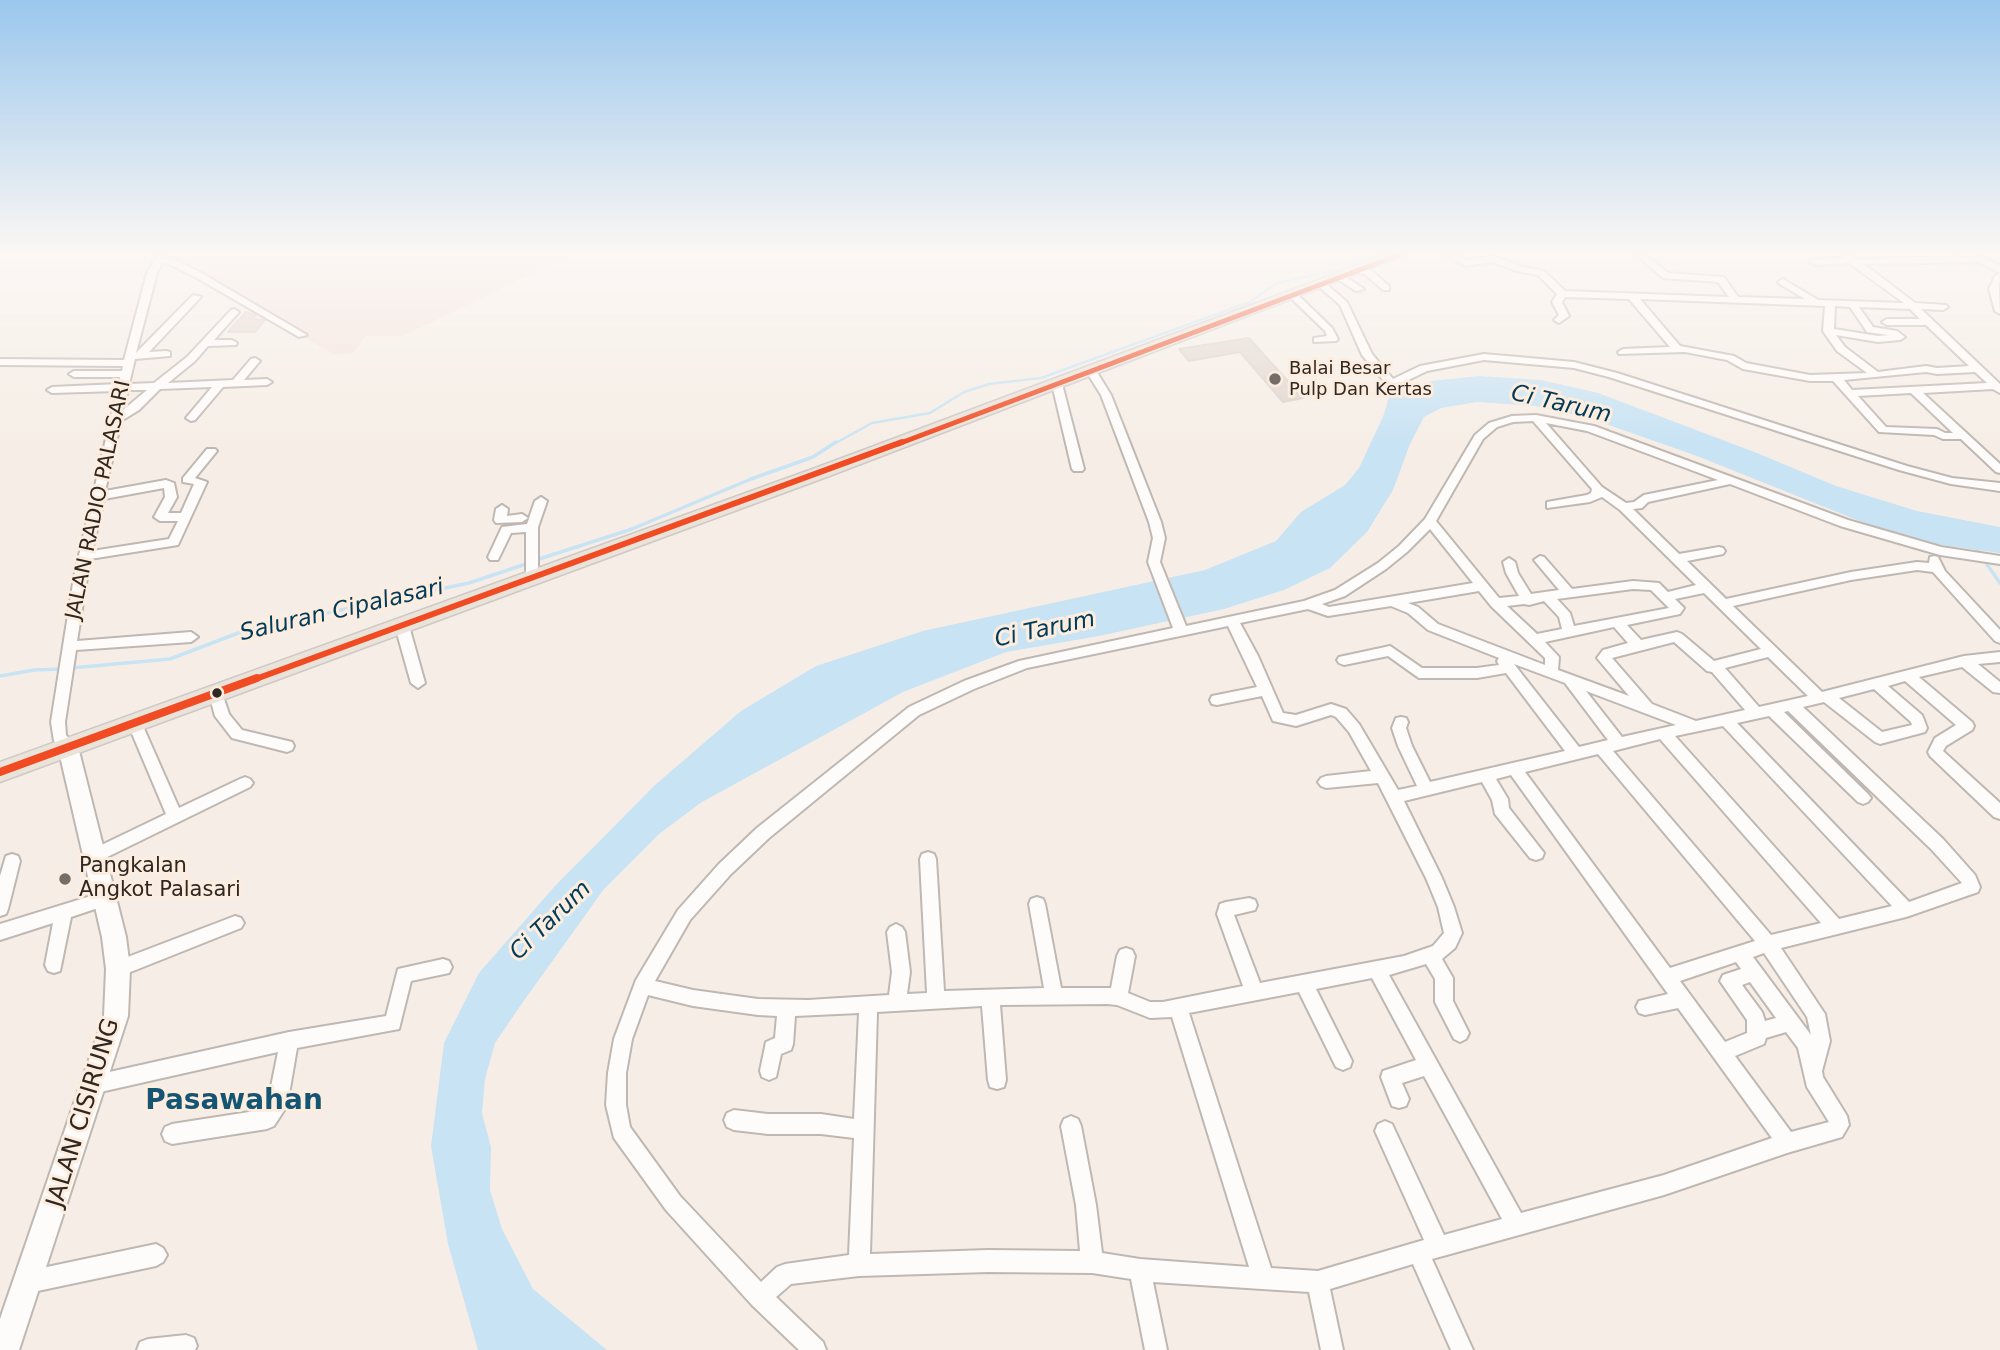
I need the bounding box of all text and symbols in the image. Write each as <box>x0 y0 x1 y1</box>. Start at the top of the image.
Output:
place label: Balai Besar Pulp Dan Kertas <box>1289 358 1432 400</box>
marker: Balai Besar Pulp Dan Kertas <box>1267 371 1283 387</box>
street label: JALAN RADIO PALASARI <box>61 378 137 622</box>
water label: Ci Tarum <box>1508 380 1614 430</box>
water label: Saluran Cipalasari <box>237 574 447 648</box>
water label: Ci Tarum <box>992 606 1098 654</box>
unlabelled marker <box>210 686 224 700</box>
place label: Pangkalan Angkot Palasari <box>79 854 241 904</box>
marker: Pangkalan Angkot Palasari <box>57 871 73 887</box>
water label: Ci Tarum <box>505 876 597 966</box>
street label: JALAN CISIRUNG <box>42 1015 126 1211</box>
district label: Pasawahan <box>145 1085 323 1119</box>

